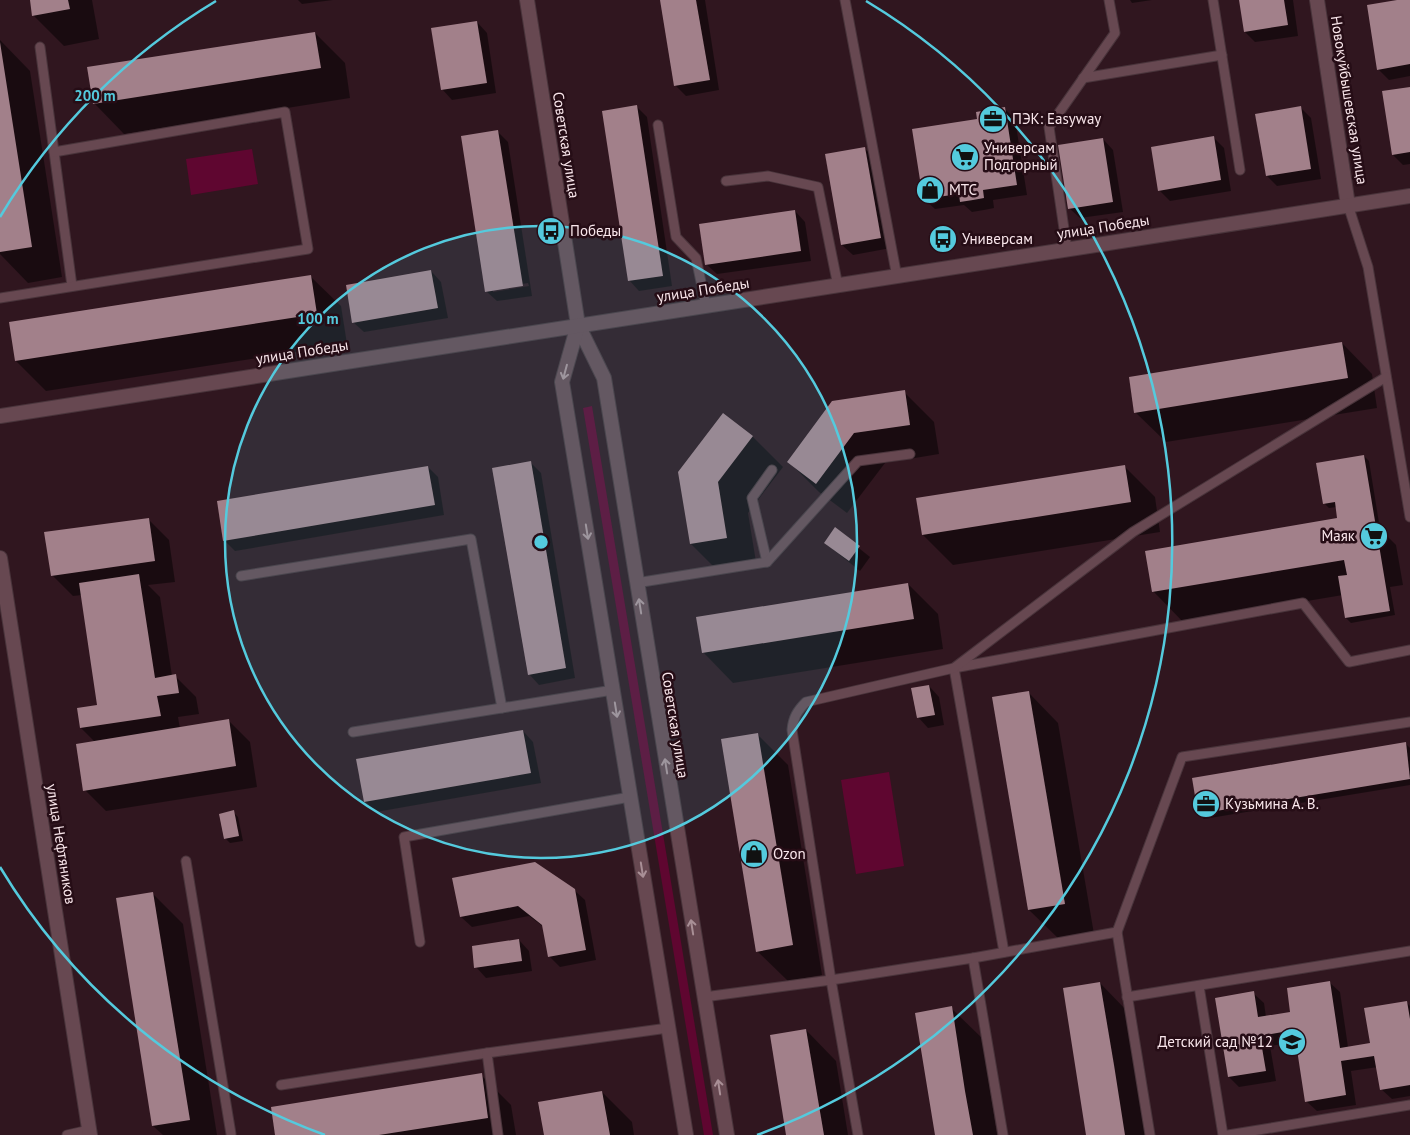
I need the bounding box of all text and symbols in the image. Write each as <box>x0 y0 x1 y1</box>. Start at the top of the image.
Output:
street label: Новокуйбышевская улица <box>1327 14 1372 186</box>
text: 200 m <box>74 86 116 105</box>
street label: Советская улица <box>549 90 584 200</box>
office icon: ПЭК: Easyway <box>978 104 1008 134</box>
place label: ПЭК: Easyway <box>1012 109 1101 128</box>
place label: Универсам Подгорный <box>984 138 1058 174</box>
supermarket icon: Универсам Подгорный <box>950 142 980 172</box>
shop icon: МТС <box>915 175 945 205</box>
place label: МТС <box>949 180 977 199</box>
street label: улица Победы <box>1055 210 1151 243</box>
bus stop icon: Победы <box>536 216 566 246</box>
place label: Победы <box>570 221 621 240</box>
bus stop icon: Универсам <box>928 224 958 254</box>
place label: Универсам <box>962 229 1033 248</box>
street label: улица Победы <box>655 273 751 306</box>
text: 100 m <box>297 309 339 328</box>
street label: улица Победы <box>254 335 350 368</box>
one-way arrow <box>560 364 570 380</box>
supermarket icon: Маяк <box>1359 521 1389 551</box>
one-way arrow <box>582 524 592 540</box>
place label: Маяк <box>1321 526 1356 545</box>
centre of rings <box>532 533 550 551</box>
one-way arrow <box>635 598 645 614</box>
street label: Советская улица <box>658 670 693 780</box>
one-way arrow <box>611 701 621 717</box>
one-way arrow <box>660 759 670 775</box>
street label: улица Нефтяников <box>43 782 80 905</box>
office icon: Кузьмина А. В. <box>1191 789 1221 819</box>
place label: Кузьмина А. В. <box>1225 794 1319 813</box>
shop icon: Ozon <box>739 839 769 869</box>
place label: Ozon <box>773 844 806 863</box>
one-way arrow <box>638 862 648 878</box>
one-way arrow <box>687 919 697 935</box>
school or university icon: Детский сад №12 <box>1277 1027 1307 1057</box>
place label: Детский сад №12 <box>1158 1032 1273 1051</box>
one-way arrow <box>713 1079 723 1095</box>

